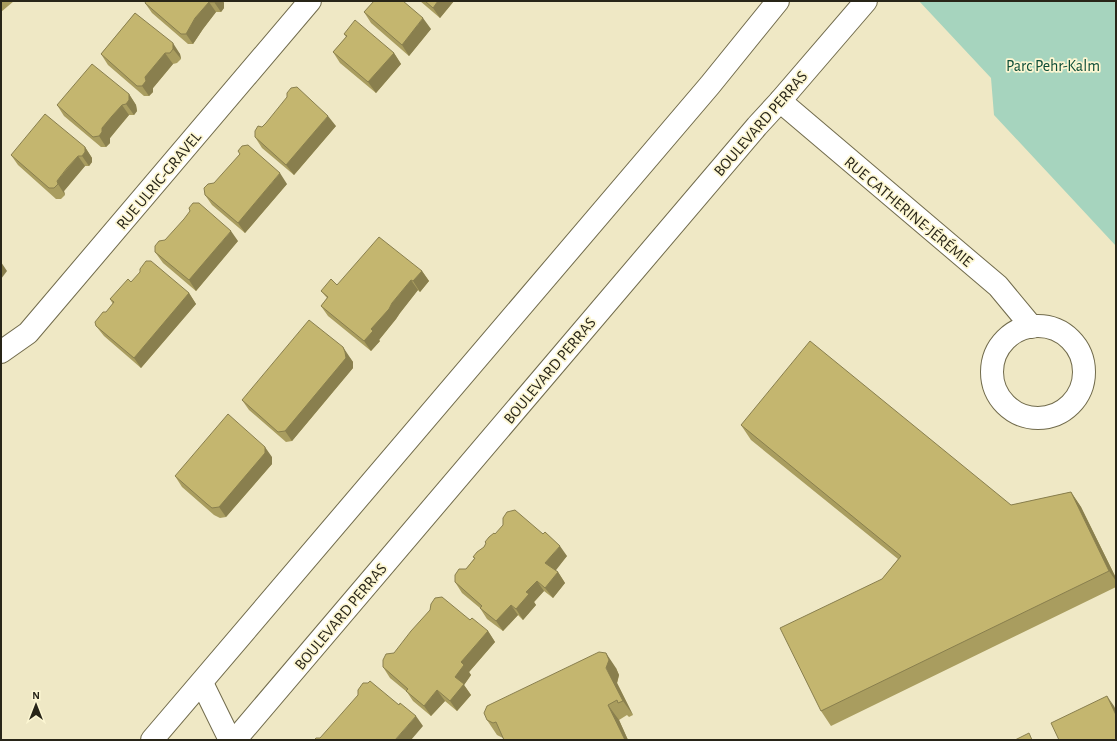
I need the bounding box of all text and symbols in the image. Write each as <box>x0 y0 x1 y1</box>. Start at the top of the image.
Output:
park label: Parc Pehr-Kalm <box>1006 58 1100 74</box>
street label: BOULEVARD PERRAS <box>711 68 811 179</box>
street label: RUE ULRIC-GRAVEL <box>113 129 204 233</box>
street label: RUE CATHERINE-JÉRÉMIE <box>841 152 977 270</box>
street label: BOULEVARD PERRAS <box>501 314 599 427</box>
street label: BOULEVARD PERRAS <box>292 560 390 673</box>
north arrow <box>16 685 56 725</box>
text: N <box>32 690 40 701</box>

